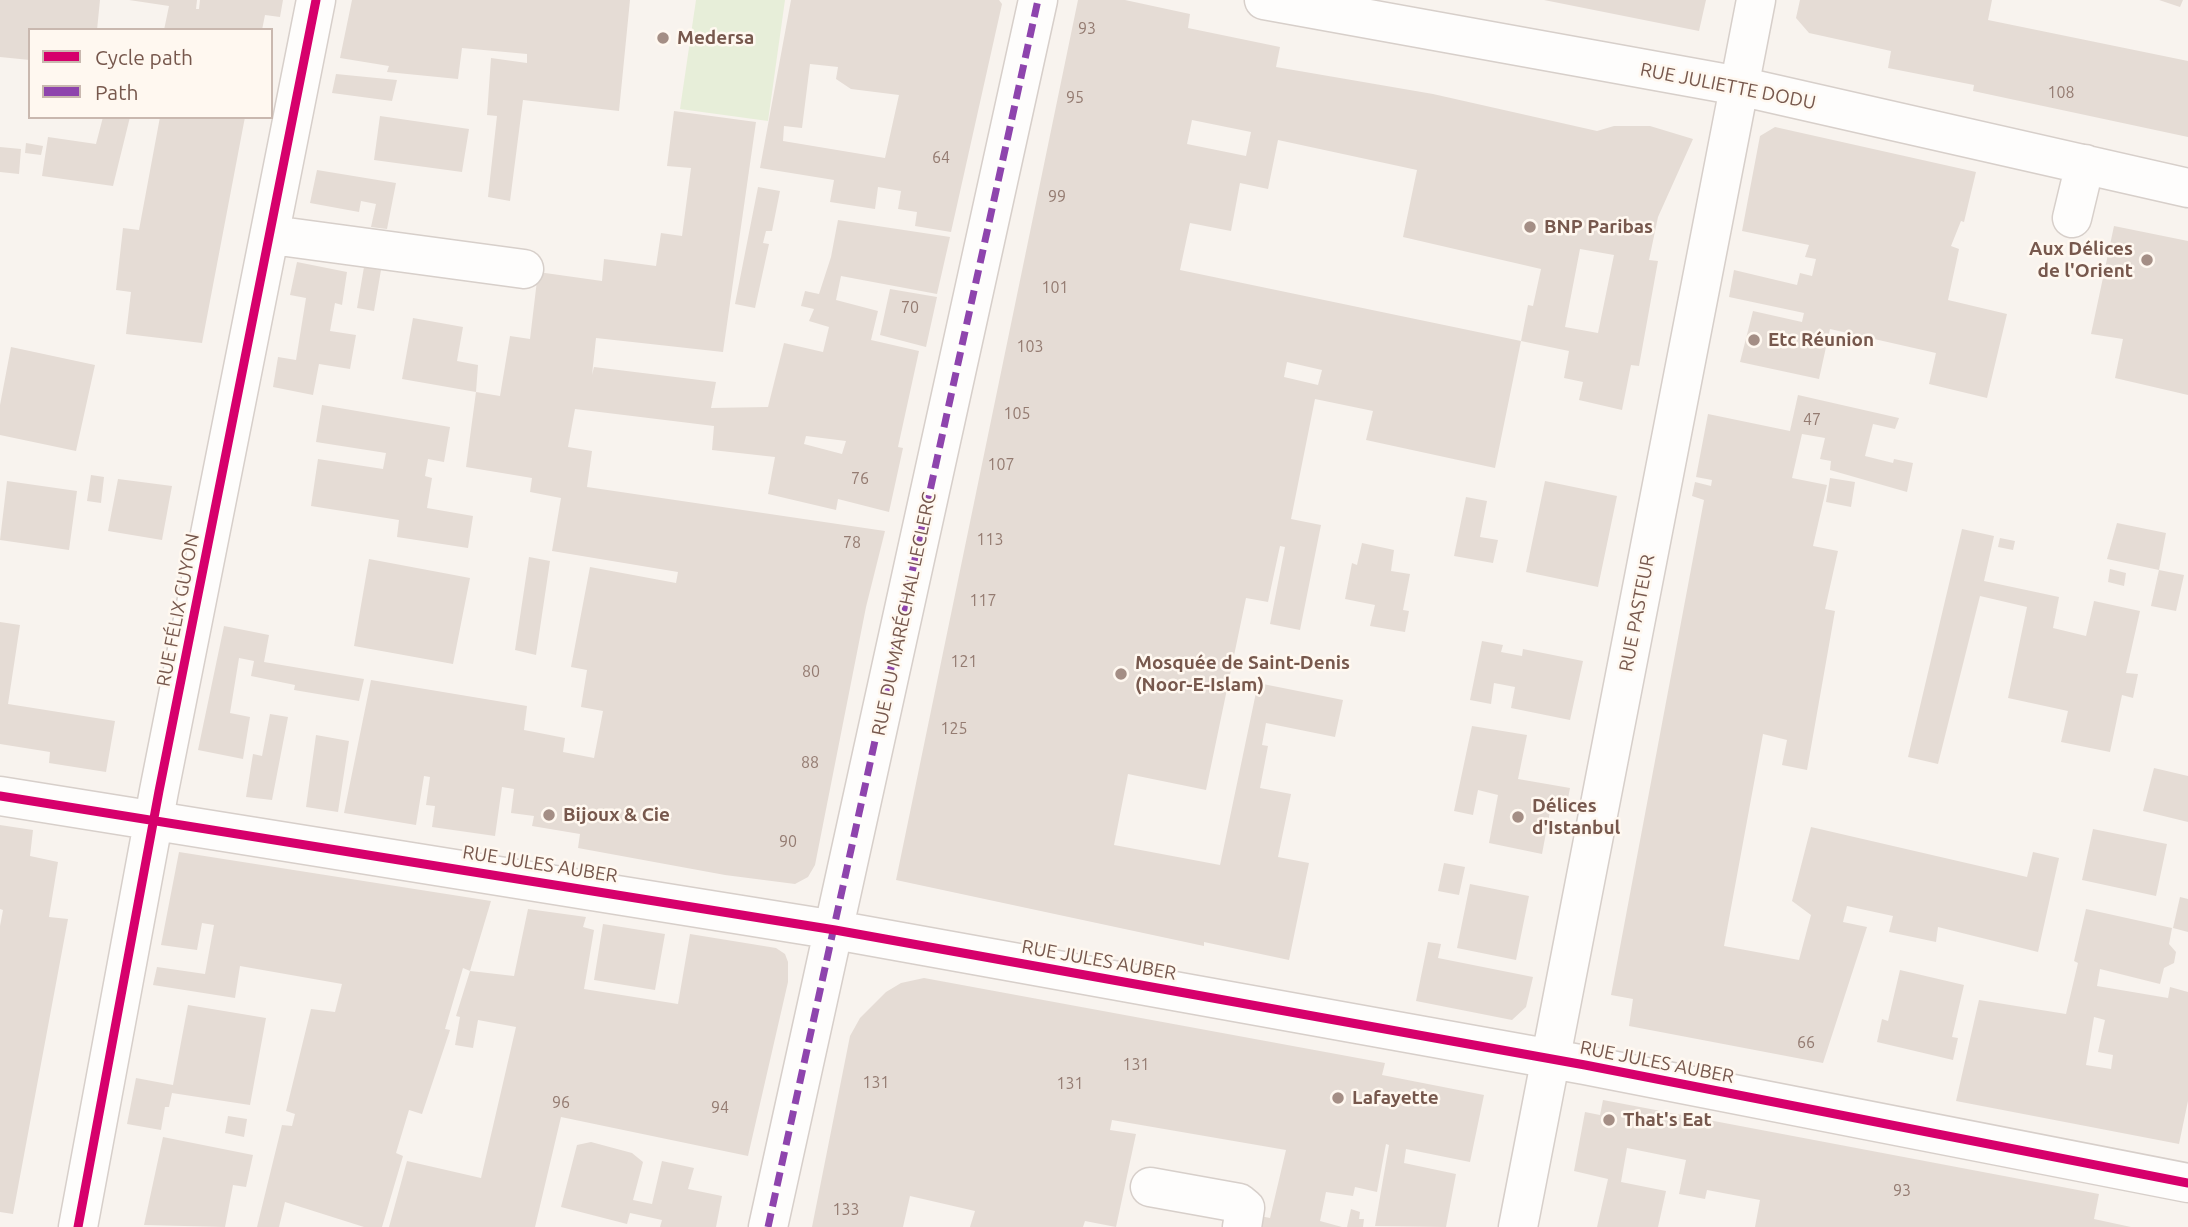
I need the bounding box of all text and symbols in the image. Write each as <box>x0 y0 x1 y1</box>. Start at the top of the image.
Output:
house number: 93 <box>1078 19 1096 39</box>
place label: Medersa <box>677 27 754 49</box>
legend <box>28 28 273 119</box>
marker: Medersa <box>655 30 671 46</box>
text: Cycle path <box>95 45 193 69</box>
street label: RUE JULIETTE DODU <box>1638 58 1818 114</box>
text: Path <box>95 80 138 104</box>
house number: 108 <box>2047 83 2075 103</box>
house number: 95 <box>1066 88 1084 108</box>
house number: 64 <box>932 148 950 168</box>
house number: 99 <box>1048 187 1066 207</box>
place label: BNP Paribas <box>1544 216 1653 238</box>
marker: BNP Paribas <box>1522 219 1538 235</box>
place label: Aux Délices de l'Orient <box>2029 238 2133 282</box>
marker: Aux Délices de l'Orient <box>2139 252 2155 268</box>
house number: 101 <box>1041 278 1069 298</box>
house number: 70 <box>901 298 919 318</box>
place label: Etc Réunion <box>1768 329 1874 351</box>
marker: Etc Réunion <box>1746 332 1762 348</box>
house number: 103 <box>1016 337 1044 357</box>
house number: 105 <box>1003 404 1031 424</box>
house number: 47 <box>1803 410 1821 430</box>
house number: 107 <box>987 455 1015 475</box>
house number: 76 <box>851 469 869 489</box>
street label: RUE DU MARÉCHAL LECLERC <box>867 490 941 738</box>
house number: 113 <box>976 530 1004 550</box>
street label: RUE FÉLIX GUYON <box>152 532 204 688</box>
house number: 78 <box>843 533 861 553</box>
street label: RUE PASTEUR <box>1614 553 1660 673</box>
house number: 117 <box>969 591 997 611</box>
house number: 121 <box>950 652 978 672</box>
place label: Mosquée de Saint-Denis (Noor-E-Islam) <box>1135 652 1350 696</box>
house number: 80 <box>802 662 820 682</box>
marker: Mosquée de Saint-Denis (Noor-E-Islam) <box>1113 666 1129 682</box>
house number: 125 <box>940 719 968 739</box>
house number: 88 <box>801 753 819 773</box>
place label: Délices d'Istanbul <box>1532 795 1620 839</box>
place label: Bijoux & Cie <box>563 804 670 826</box>
marker: Bijoux & Cie <box>541 807 557 823</box>
marker: Délices d'Istanbul <box>1510 809 1526 825</box>
house number: 90 <box>779 832 797 852</box>
street label: RUE JULES AUBER <box>461 840 619 888</box>
street label: RUE JULES AUBER <box>1020 935 1178 985</box>
house number: 66 <box>1797 1033 1815 1053</box>
street label: RUE JULES AUBER <box>1578 1036 1736 1088</box>
house number: 131 <box>1122 1055 1150 1075</box>
house number: 131 <box>862 1073 890 1093</box>
house number: 131 <box>1056 1074 1084 1094</box>
place label: Lafayette <box>1352 1087 1439 1109</box>
marker: Lafayette <box>1330 1090 1346 1106</box>
house number: 96 <box>552 1093 570 1113</box>
house number: 94 <box>711 1098 729 1118</box>
place label: That's Eat <box>1623 1109 1712 1131</box>
marker: That's Eat <box>1601 1112 1617 1128</box>
house number: 93 <box>1893 1181 1911 1201</box>
house number: 133 <box>832 1200 860 1220</box>

